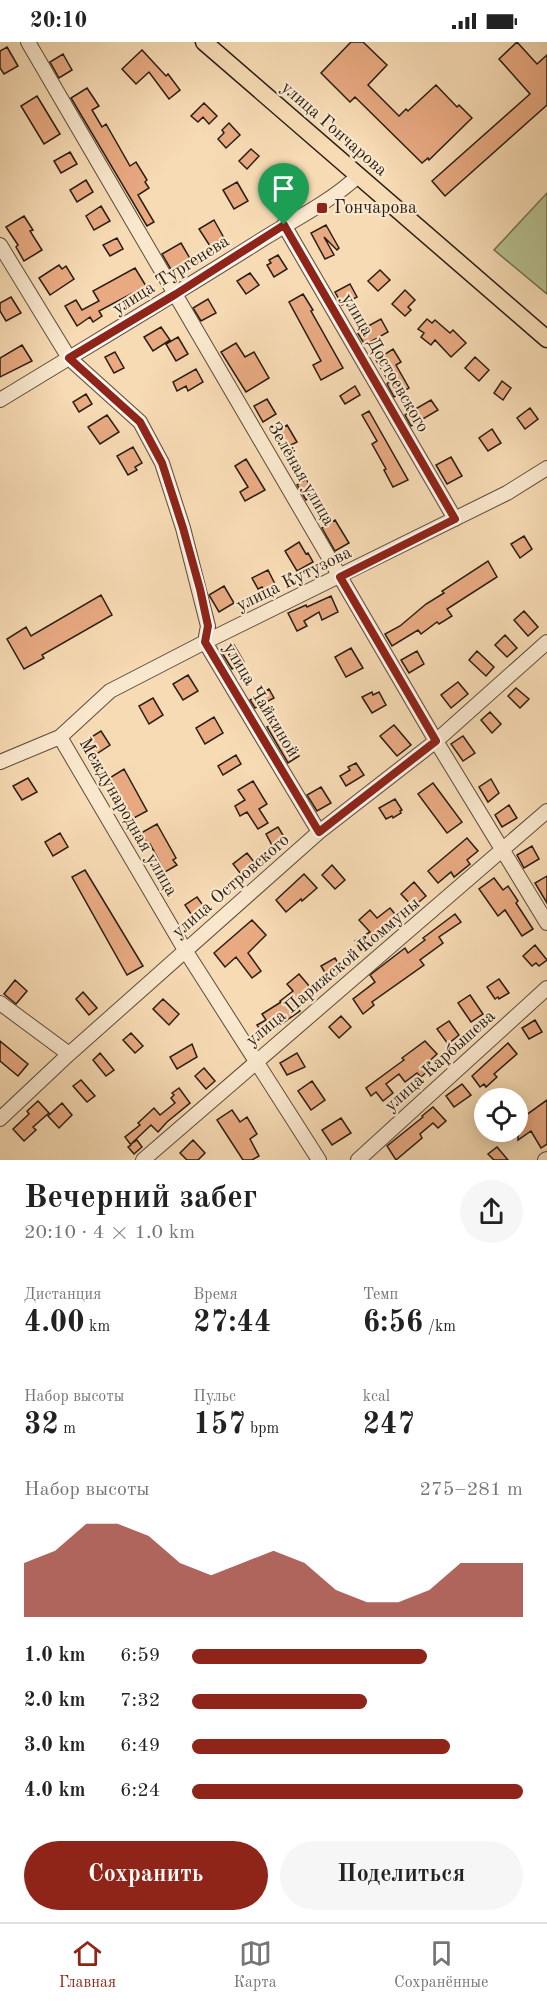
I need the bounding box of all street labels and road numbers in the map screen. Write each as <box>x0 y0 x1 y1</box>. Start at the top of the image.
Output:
street label: улица Гончарова <box>278 78 391 180</box>
street label: улица Тургенева <box>110 232 233 318</box>
street label: улица Достоевского <box>338 290 432 436</box>
street label: Зелёная улица <box>264 419 338 529</box>
street label: улица Кутузова <box>233 543 355 615</box>
street label: улица Чайкиной <box>220 640 302 760</box>
street label: Международная улица <box>75 735 181 899</box>
street label: улица Островского <box>169 830 293 942</box>
street label: улица Парижской Коммуны <box>243 894 423 1050</box>
street label: улица Карбышева <box>381 1007 499 1115</box>

